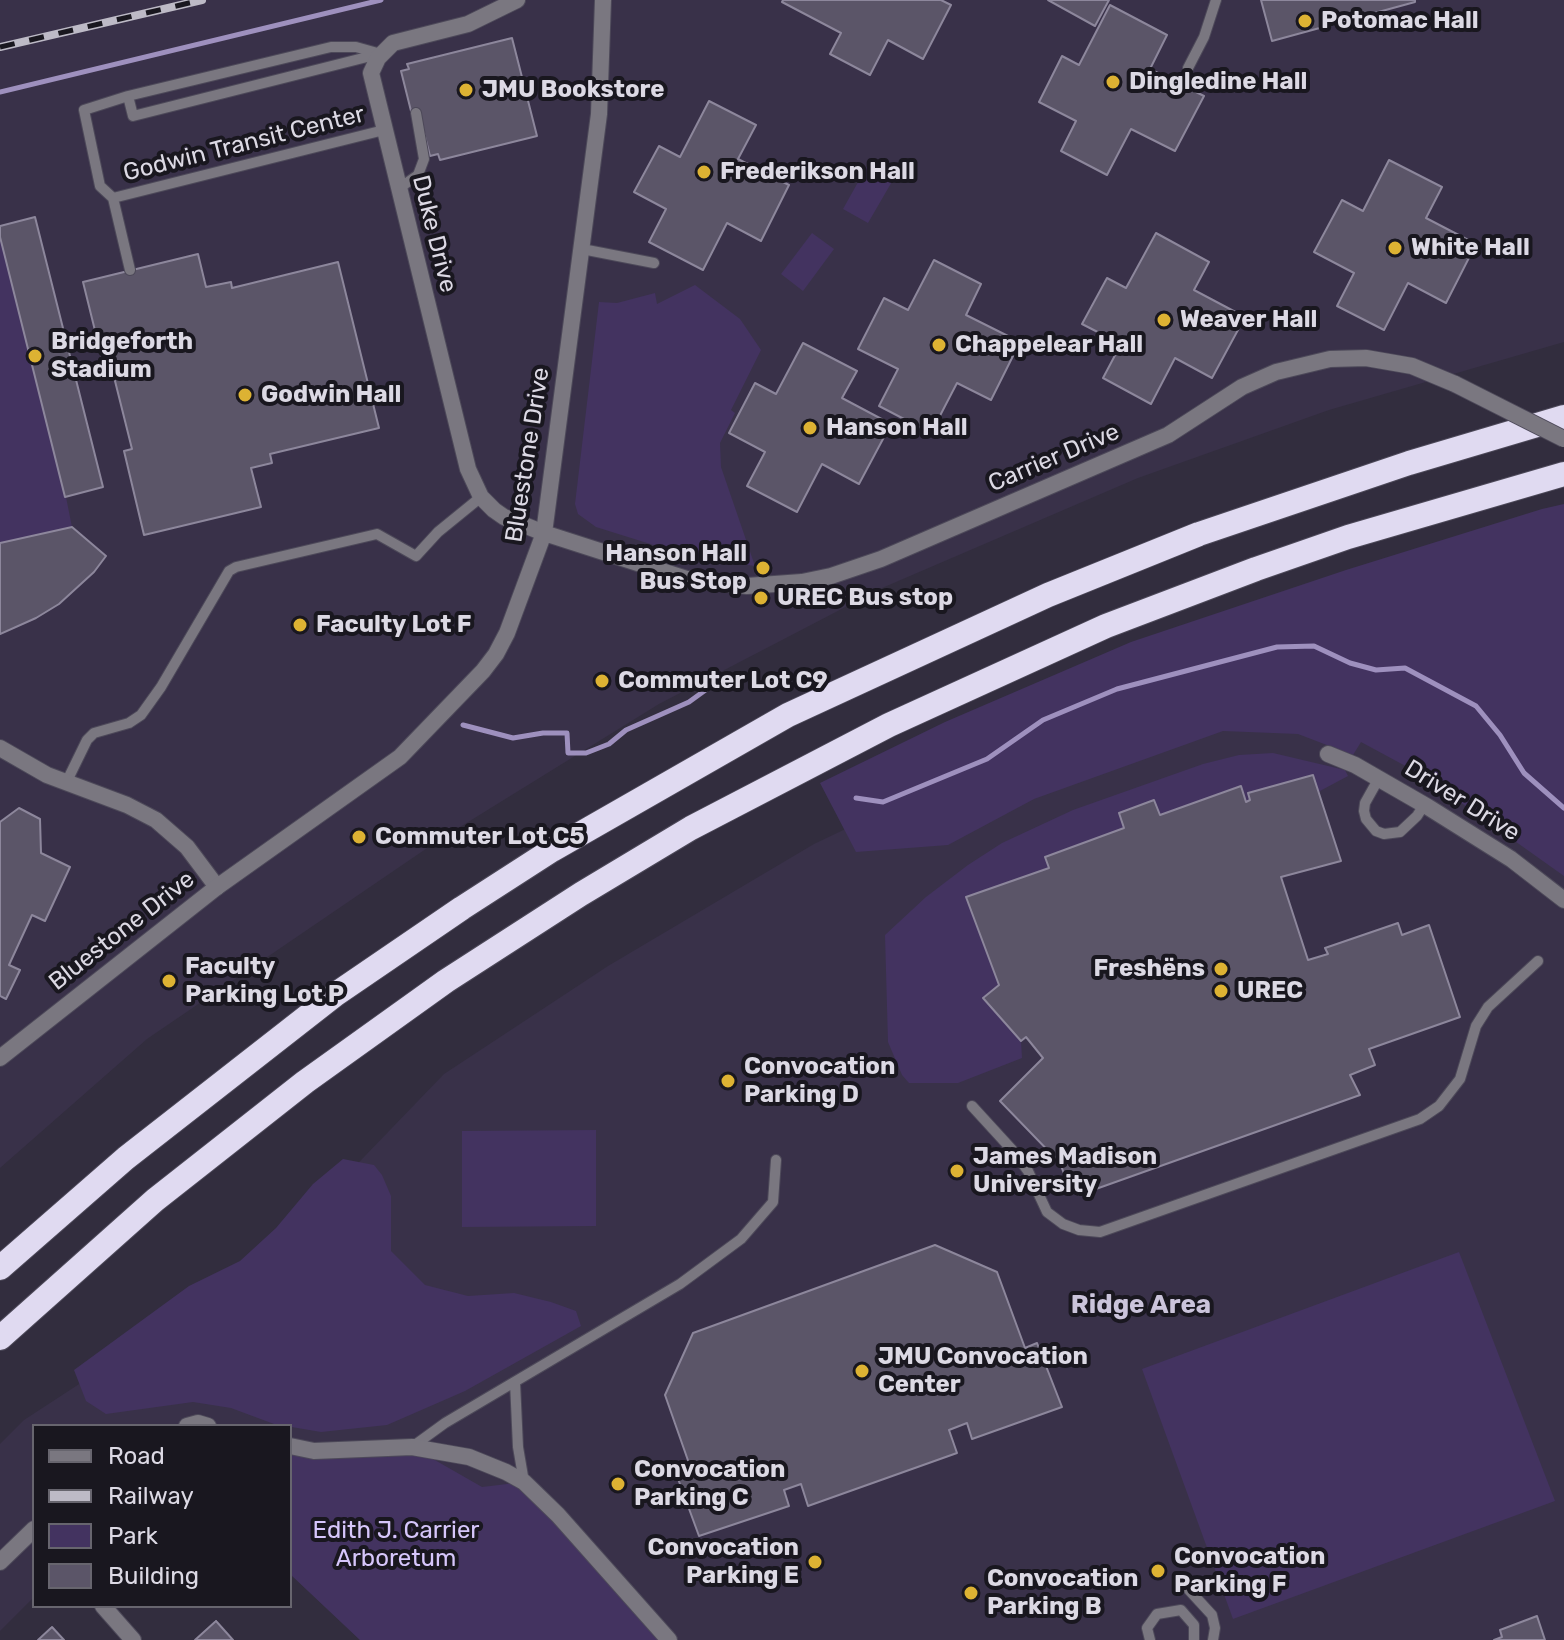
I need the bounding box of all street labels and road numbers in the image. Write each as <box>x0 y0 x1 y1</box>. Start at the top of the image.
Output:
street label: Godwin Transit Center <box>120 100 368 188</box>
street label: Duke Drive <box>406 172 462 296</box>
street label: Bluestone Drive <box>500 365 556 545</box>
street label: Carrier Drive <box>984 417 1124 499</box>
street label: Driver Drive <box>1399 754 1525 848</box>
street label: Bluestone Drive <box>43 865 201 997</box>

